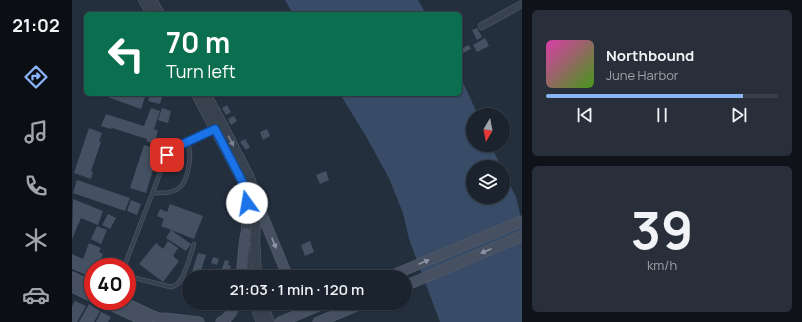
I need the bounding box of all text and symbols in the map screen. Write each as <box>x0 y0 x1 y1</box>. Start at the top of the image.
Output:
text: 21:02 <box>12 13 60 37</box>
text: 70 m <box>166 23 230 61</box>
icon: left <box>100 28 152 80</box>
text: Northbound <box>606 45 694 66</box>
text: Turn left <box>166 59 236 83</box>
icon: directions <box>22 63 50 91</box>
text: June Harbor <box>606 66 679 84</box>
icon: previous <box>574 104 596 126</box>
icon: pause <box>651 104 673 126</box>
icon: next <box>728 104 750 126</box>
north arrow <box>466 108 510 152</box>
map controls <box>466 108 510 204</box>
icon: music <box>22 118 50 146</box>
one-way arrow <box>228 135 234 146</box>
pin <box>150 138 184 172</box>
icon: arrive <box>156 144 178 166</box>
button: layers <box>466 160 510 204</box>
icon: phone <box>22 172 50 200</box>
position arrow <box>226 182 268 224</box>
text: 39 <box>631 194 693 265</box>
icon: climate <box>22 226 50 254</box>
one-way arrow <box>271 237 277 248</box>
one-way arrow <box>481 248 492 254</box>
text: km/h <box>647 256 677 274</box>
speed limit sign: 40 <box>84 258 136 310</box>
one-way arrow <box>419 259 430 265</box>
text: 21:03 · 1 min · 120 m <box>230 279 364 300</box>
icon: car <box>22 281 50 309</box>

